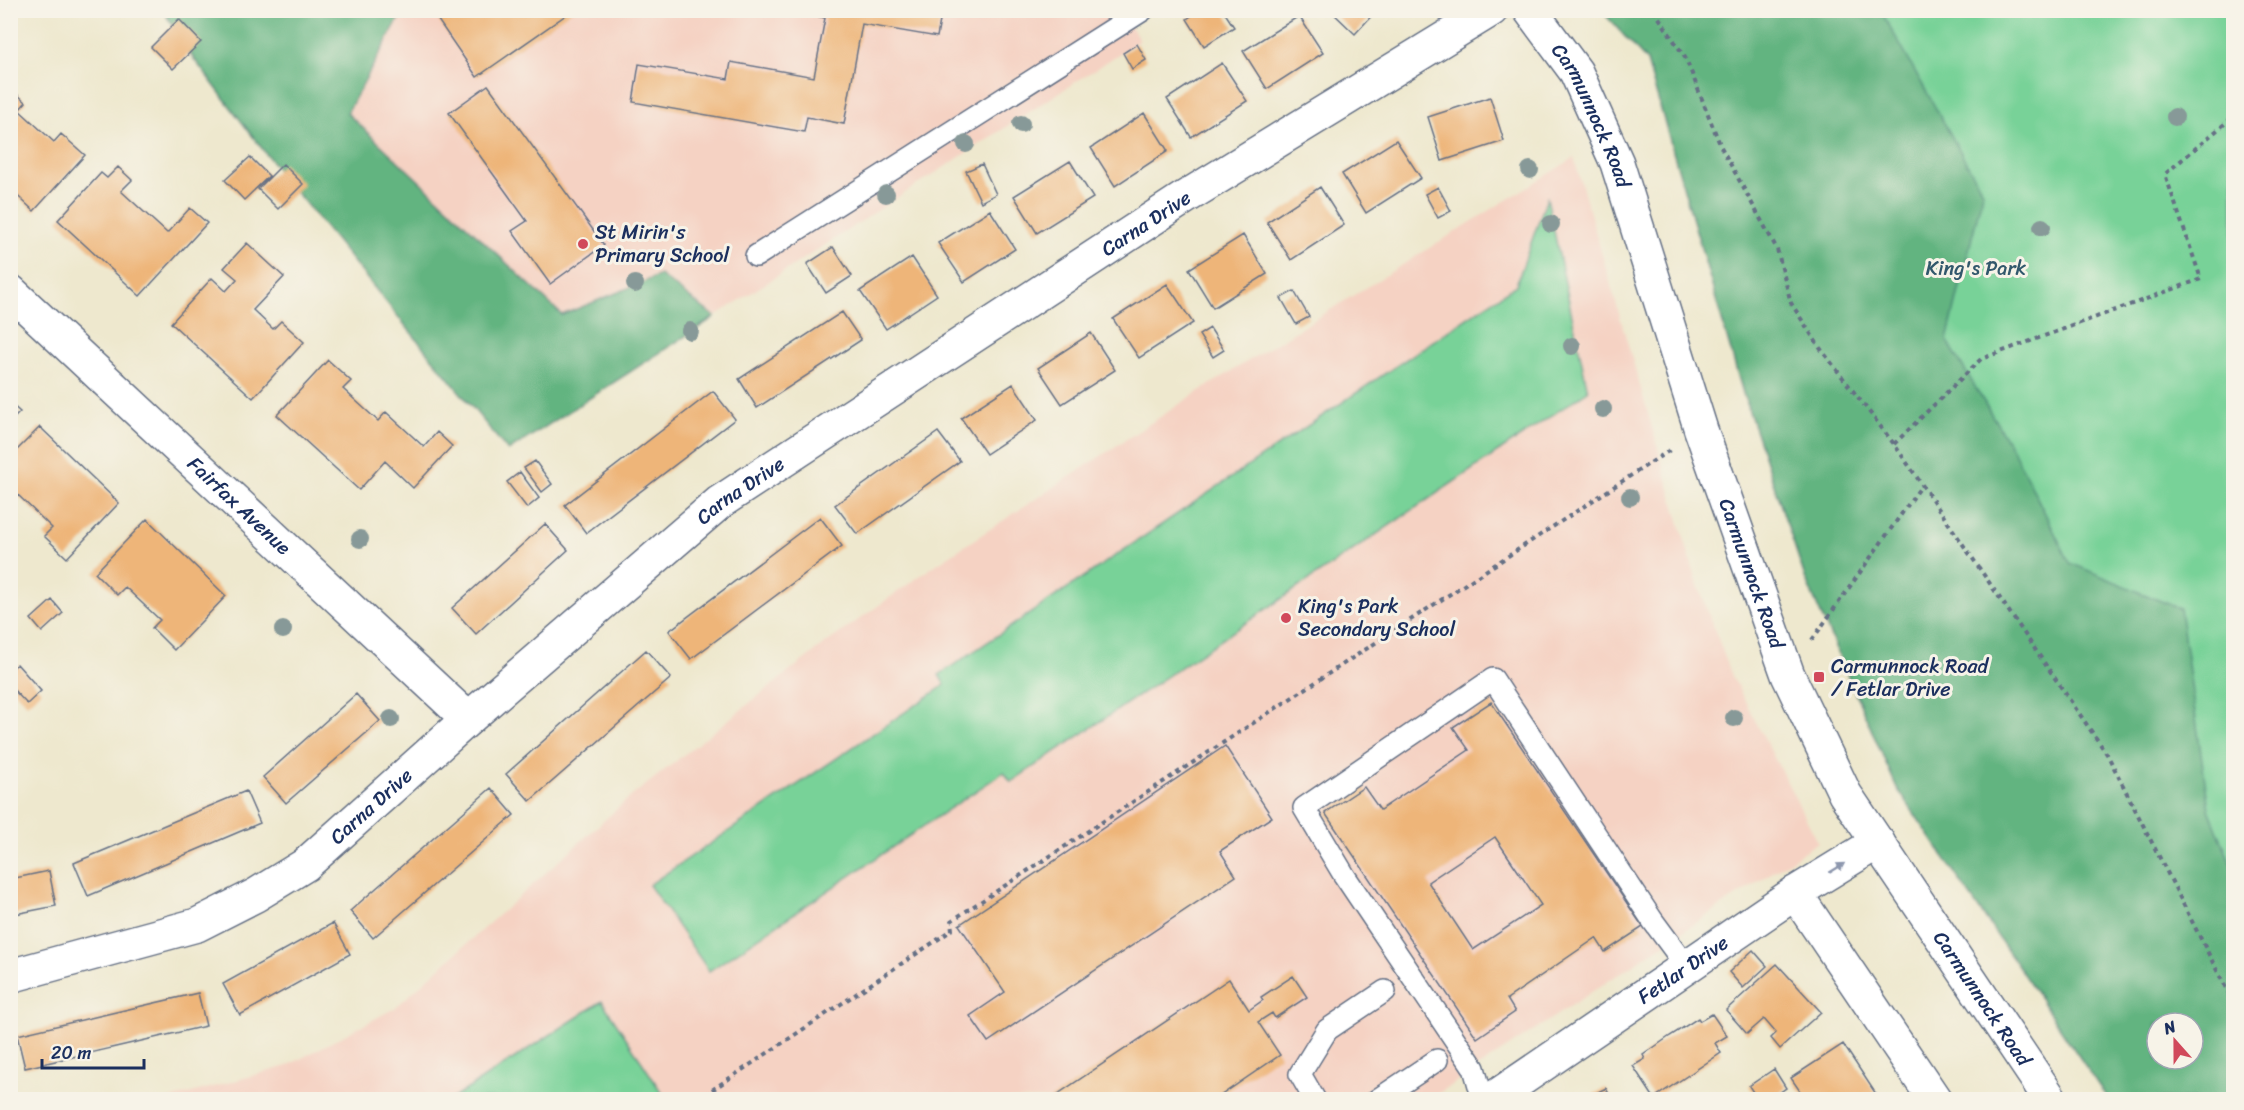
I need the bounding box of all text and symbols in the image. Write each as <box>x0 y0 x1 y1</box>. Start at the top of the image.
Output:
street label: Carmunnock Road <box>1542 35 1641 193</box>
street label: Carna Drive <box>1094 180 1198 266</box>
place label: St Mirin's Primary School <box>595 215 730 273</box>
marker: St Mirin's Primary School <box>576 237 590 251</box>
park label: King's Park <box>1926 251 2027 286</box>
street label: Fairfax Avenue <box>179 447 300 564</box>
street label: Carna Drive <box>687 447 792 533</box>
street label: Carmunnock Road <box>1709 493 1795 655</box>
place label: King's Park Secondary School <box>1298 589 1456 647</box>
marker: King's Park Secondary School <box>1279 611 1293 625</box>
place label: Carmunnock Road / Fetlar Drive <box>1831 649 1989 707</box>
marker: Carmunnock Road / Fetlar Drive <box>1812 670 1826 684</box>
street label: Carna Drive <box>321 759 421 853</box>
one-way arrow <box>1828 862 1845 873</box>
street label: Carmunnock Road <box>1924 923 2042 1074</box>
street label: Fetlar Drive <box>1630 926 1736 1013</box>
north arrow <box>2145 1011 2205 1071</box>
text: N <box>2158 1012 2181 1043</box>
scale bar <box>42 1032 144 1070</box>
text: 20 m <box>51 1037 91 1069</box>

